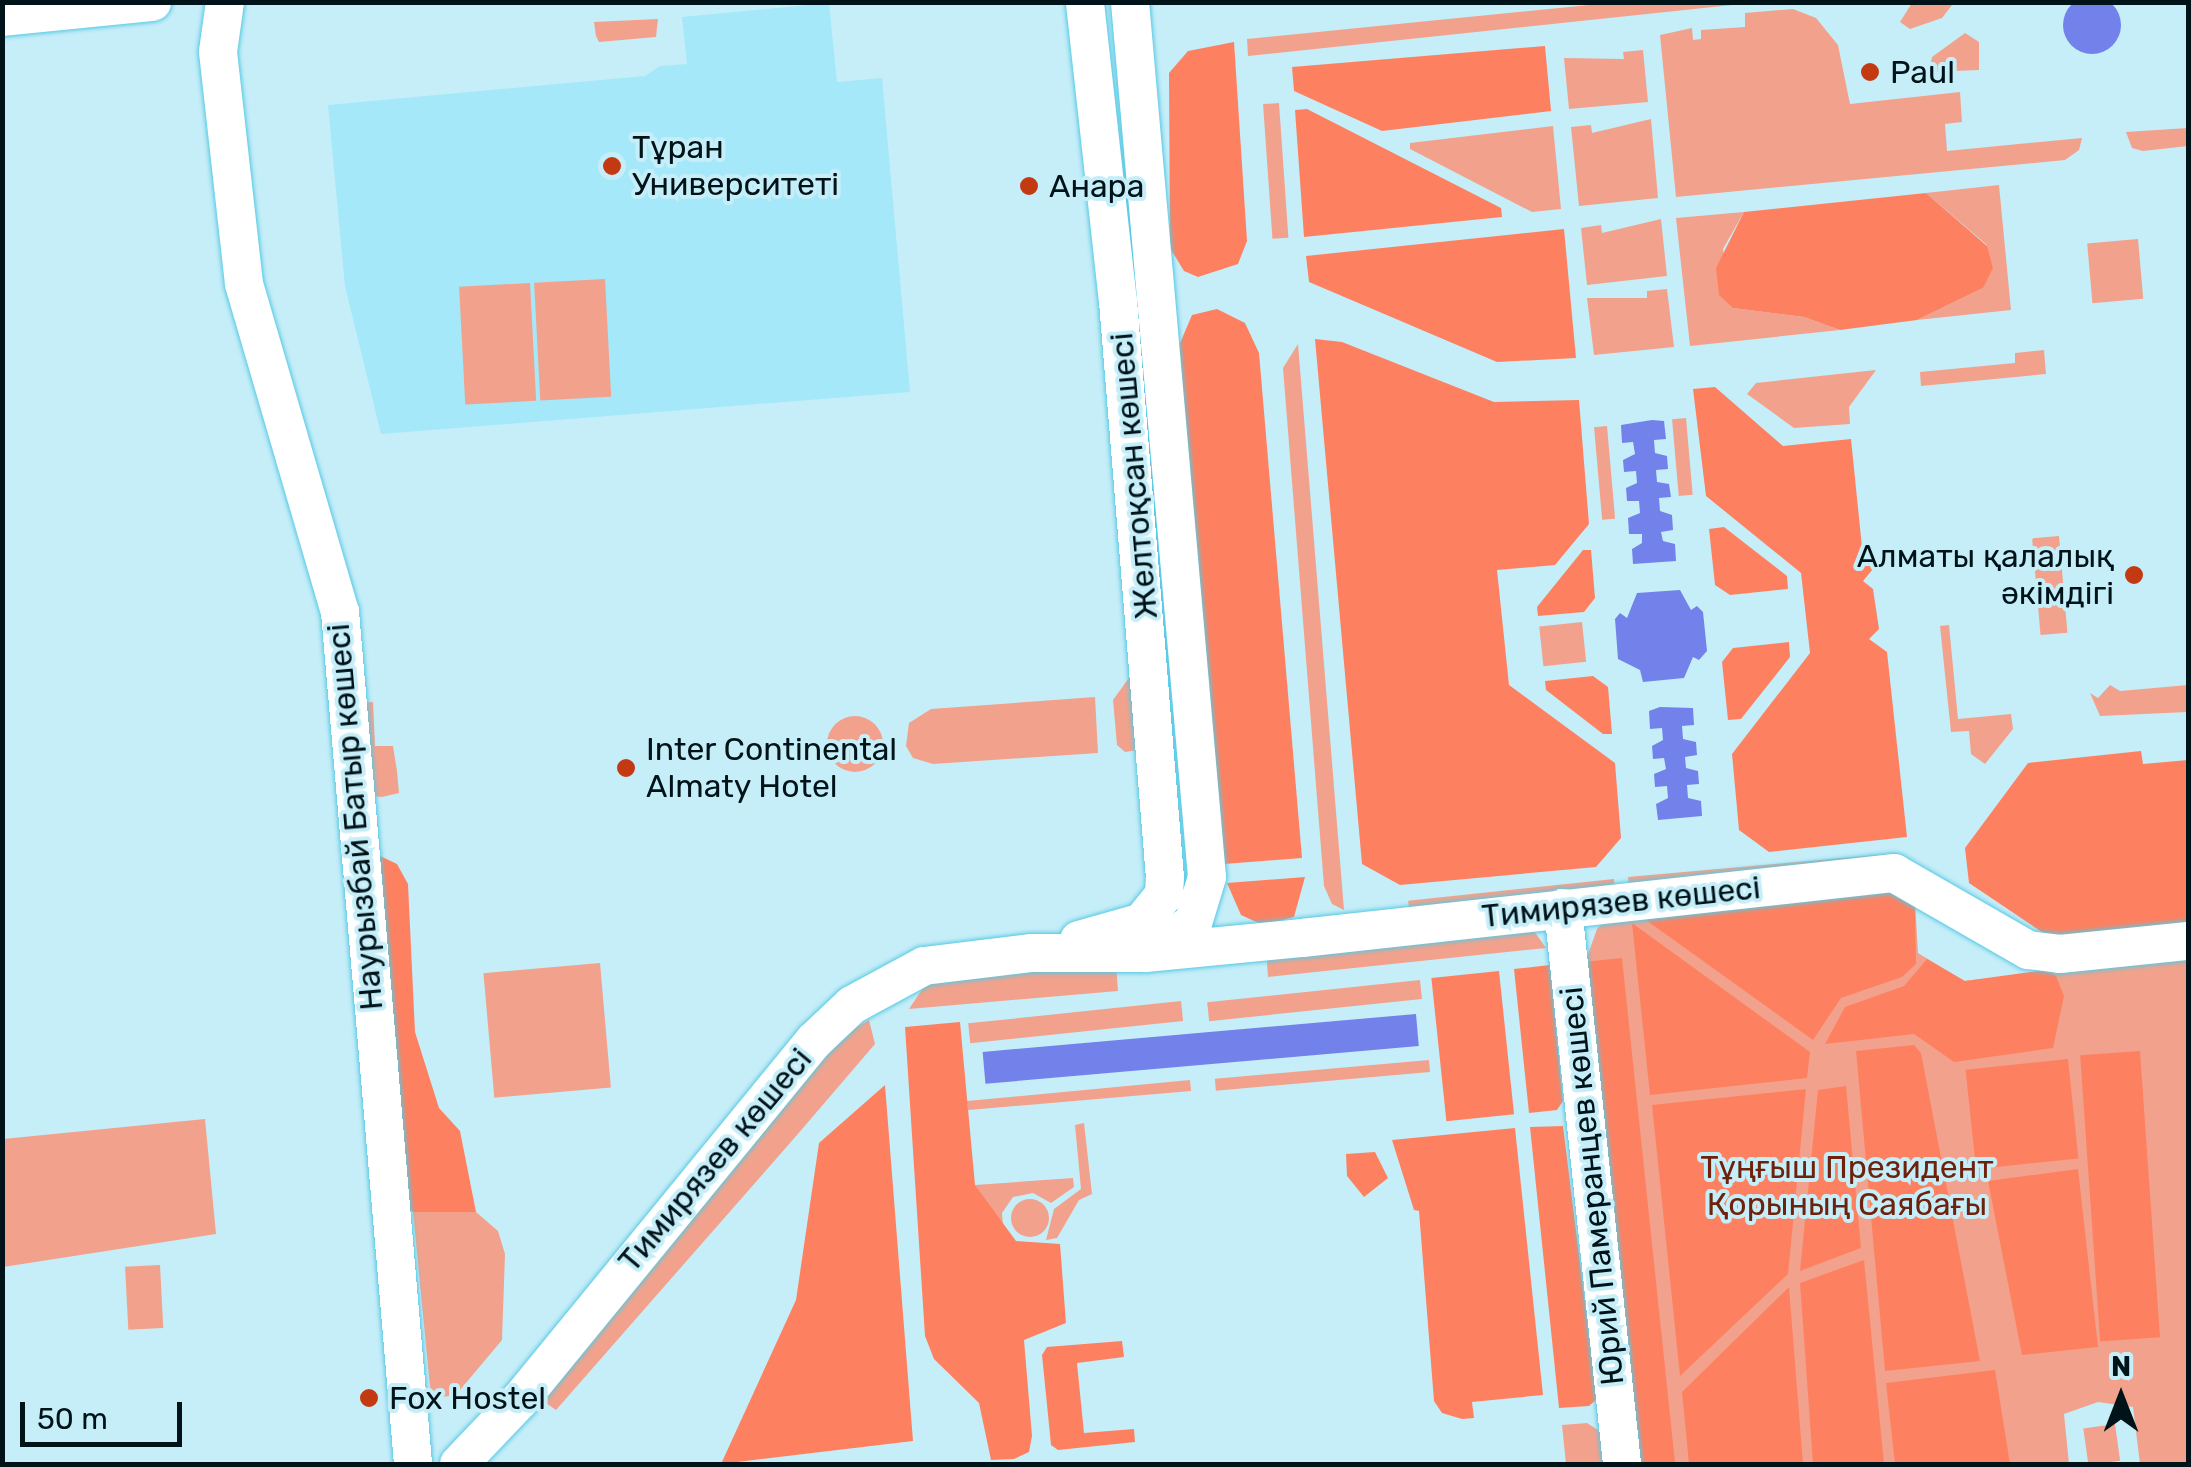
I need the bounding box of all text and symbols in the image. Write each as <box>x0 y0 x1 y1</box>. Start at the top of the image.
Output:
place label: Paul <box>1890 53 1955 91</box>
marker: Paul <box>1859 61 1881 83</box>
place label: Тұран Университеті <box>632 129 839 204</box>
marker: Тұран Университеті <box>601 155 623 177</box>
place label: Анара <box>1049 167 1144 205</box>
marker: Анара <box>1018 175 1040 197</box>
street label: Желтоқсан көшесі <box>1102 331 1166 621</box>
place label: Алматы қалалық әкімдігі <box>1857 538 2114 613</box>
marker: Алматы қалалық әкімдігі <box>2123 564 2145 586</box>
street label: Наурызбай Батыр көшесі <box>319 622 391 1012</box>
place label: Inter Continental Almaty Hotel <box>646 731 898 806</box>
marker: Inter Continental Almaty Hotel <box>615 757 637 779</box>
street label: Тимирязев көшесі <box>1480 868 1762 936</box>
street label: Юрий Памеранцев көшесі <box>1552 985 1632 1387</box>
street label: Тимирязев көшесі <box>610 1040 820 1280</box>
park label: Тұңғыш Президент Қорының Саябағы <box>1700 1149 1994 1224</box>
north arrow <box>2071 1347 2171 1447</box>
text: N <box>2111 1350 2131 1383</box>
place label: Fox Hostel <box>389 1379 546 1417</box>
scale bar <box>25 1382 188 1444</box>
marker: Fox Hostel <box>358 1387 380 1409</box>
text: 50 m <box>37 1401 108 1437</box>

